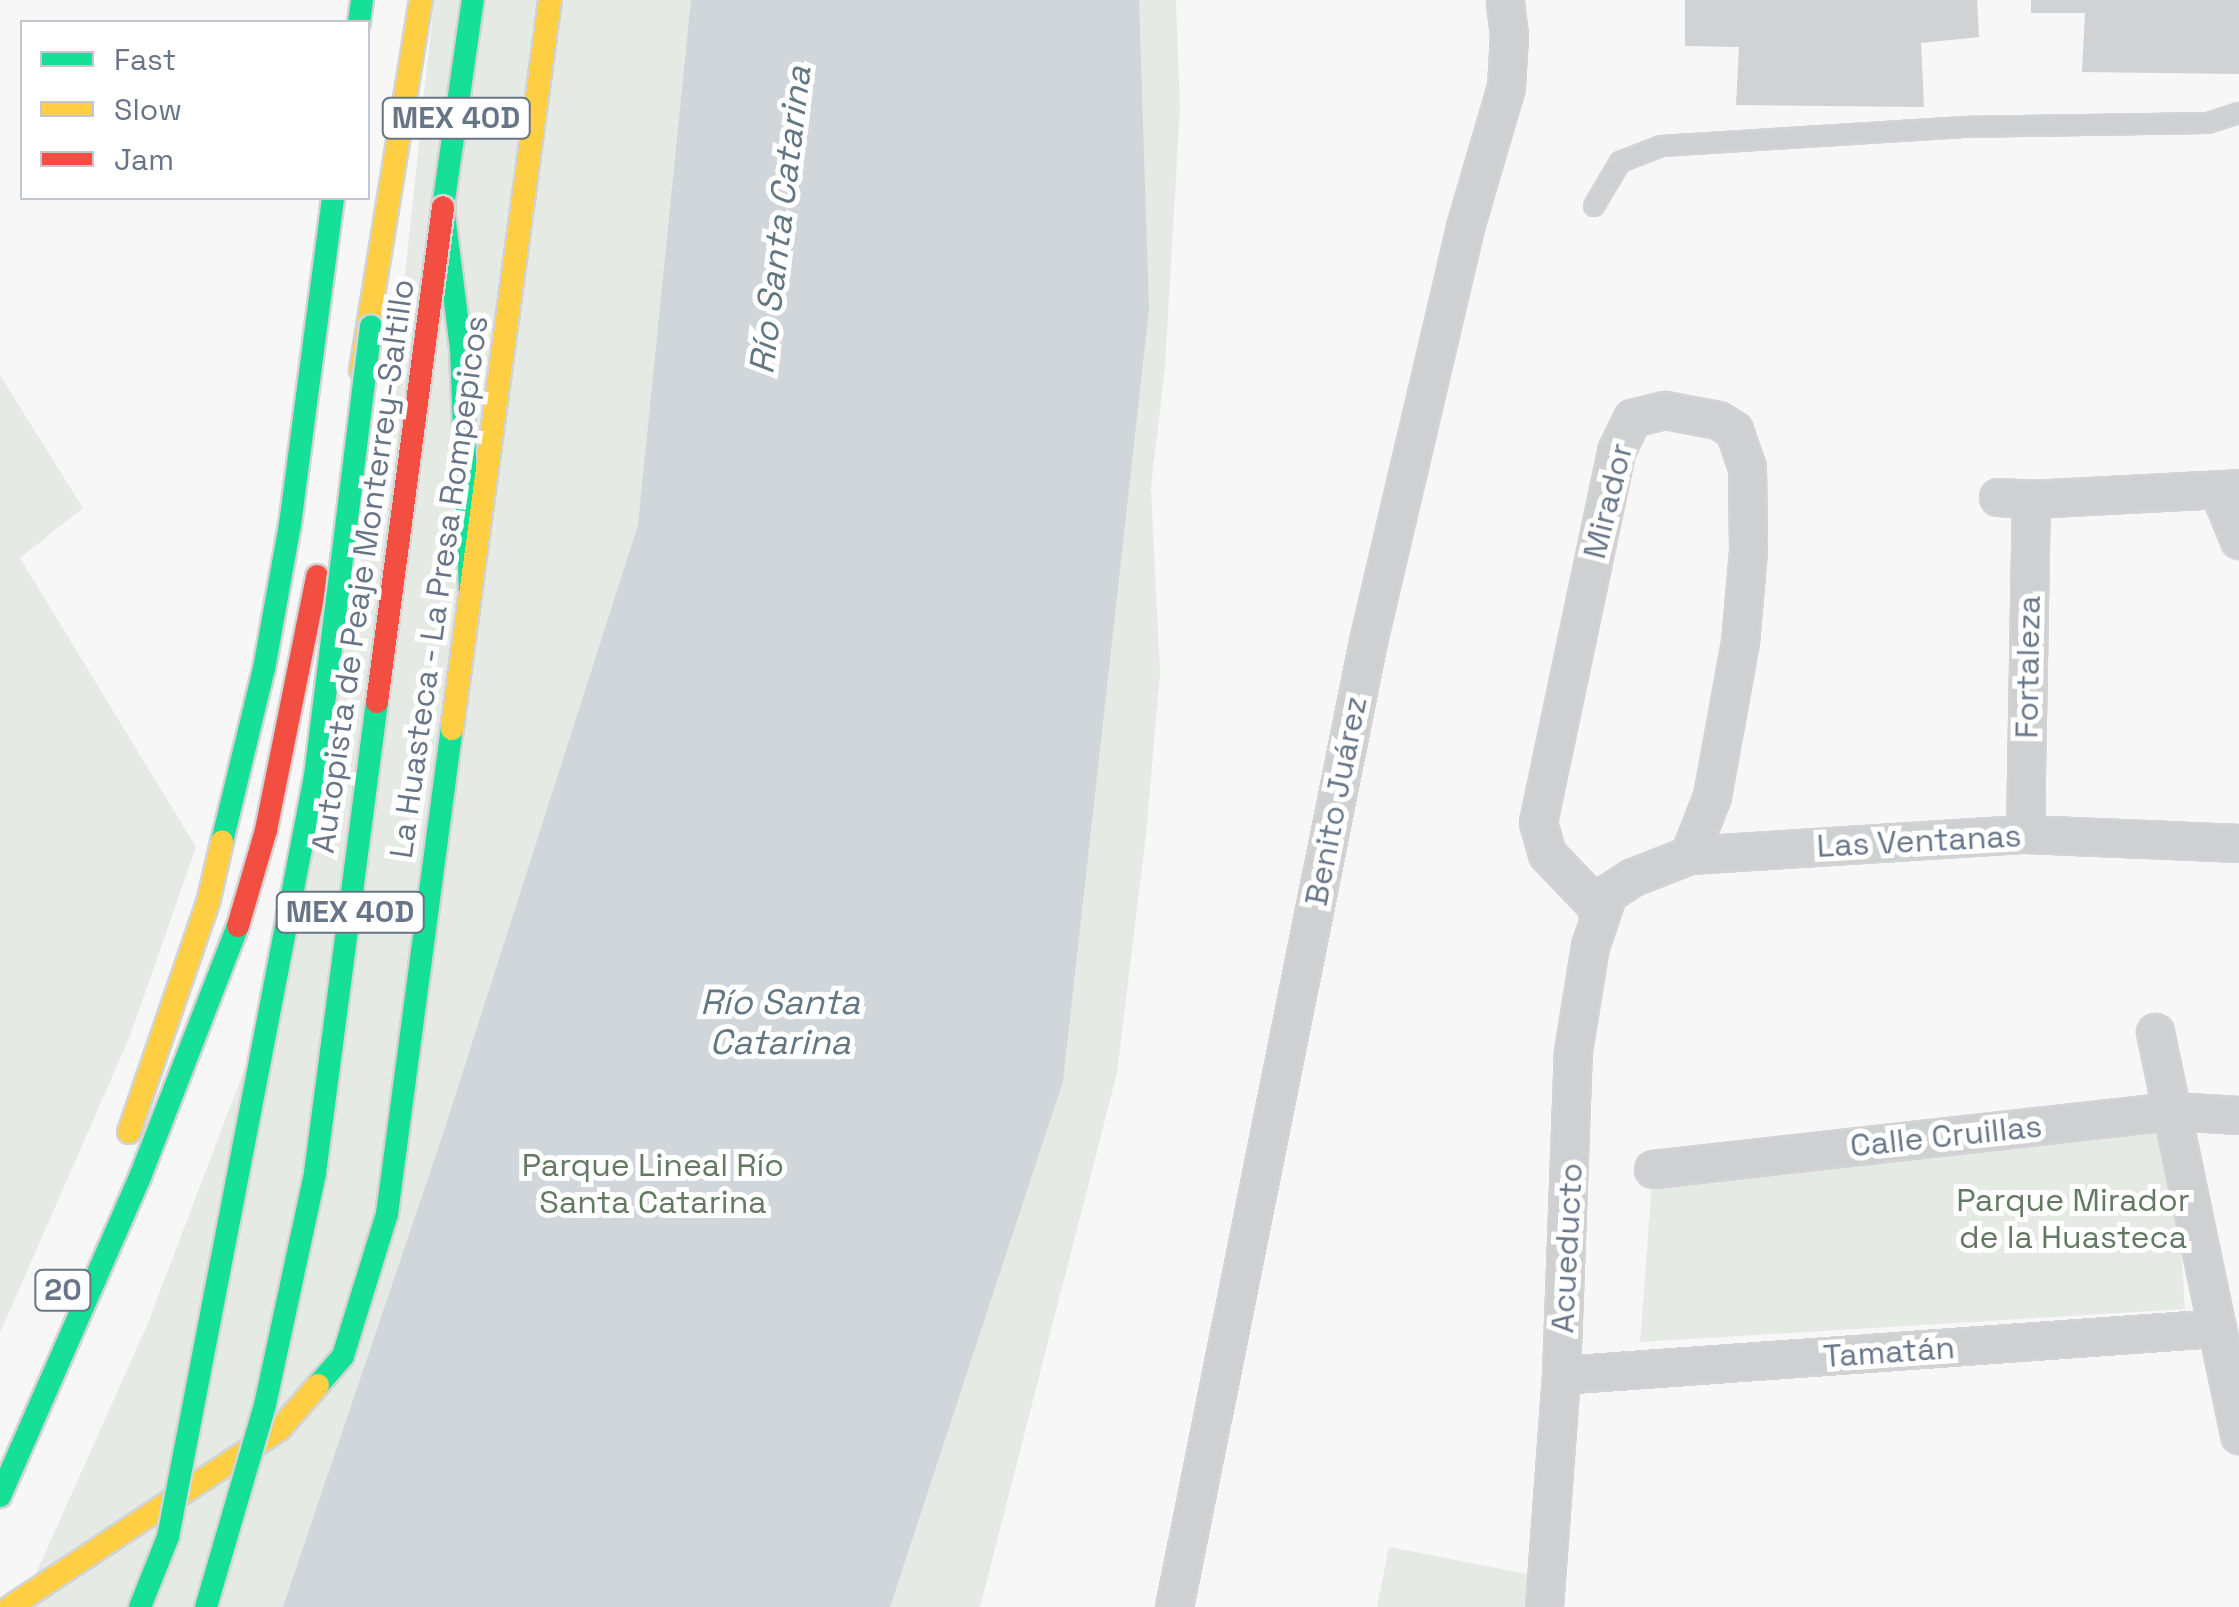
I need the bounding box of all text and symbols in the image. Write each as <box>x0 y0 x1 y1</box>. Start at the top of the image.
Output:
legend <box>20 20 370 200</box>
text: Fast <box>114 40 176 79</box>
water label: Río Santa Catarina <box>740 64 820 376</box>
text: Slow <box>114 90 182 129</box>
road number: MEX 40D <box>381 93 531 143</box>
text: Jam <box>114 140 174 179</box>
street label: Autopista de Peaje Monterrey-Saltillo <box>304 277 422 855</box>
street label: La Huasteca - La Presa Rompepicos <box>382 312 496 862</box>
street label: Mirador <box>1575 439 1641 563</box>
street label: Fortaleza <box>2008 595 2048 739</box>
street label: Benito Juárez <box>1297 693 1375 909</box>
street label: Las Ventanas <box>1815 816 2023 866</box>
road number: MEX 40D <box>275 887 425 937</box>
water label: Río Santa Catarina <box>700 981 860 1063</box>
street label: Calle Cruillas <box>1848 1107 2044 1165</box>
park label: Parque Lineal Río Santa Catarina <box>522 1147 784 1222</box>
street label: Acueducto <box>1543 1162 1591 1334</box>
park label: Parque Mirador de la Huasteca <box>1956 1182 2190 1257</box>
road number: 20 <box>33 1265 93 1315</box>
street label: Tamatán <box>1822 1328 1956 1376</box>

